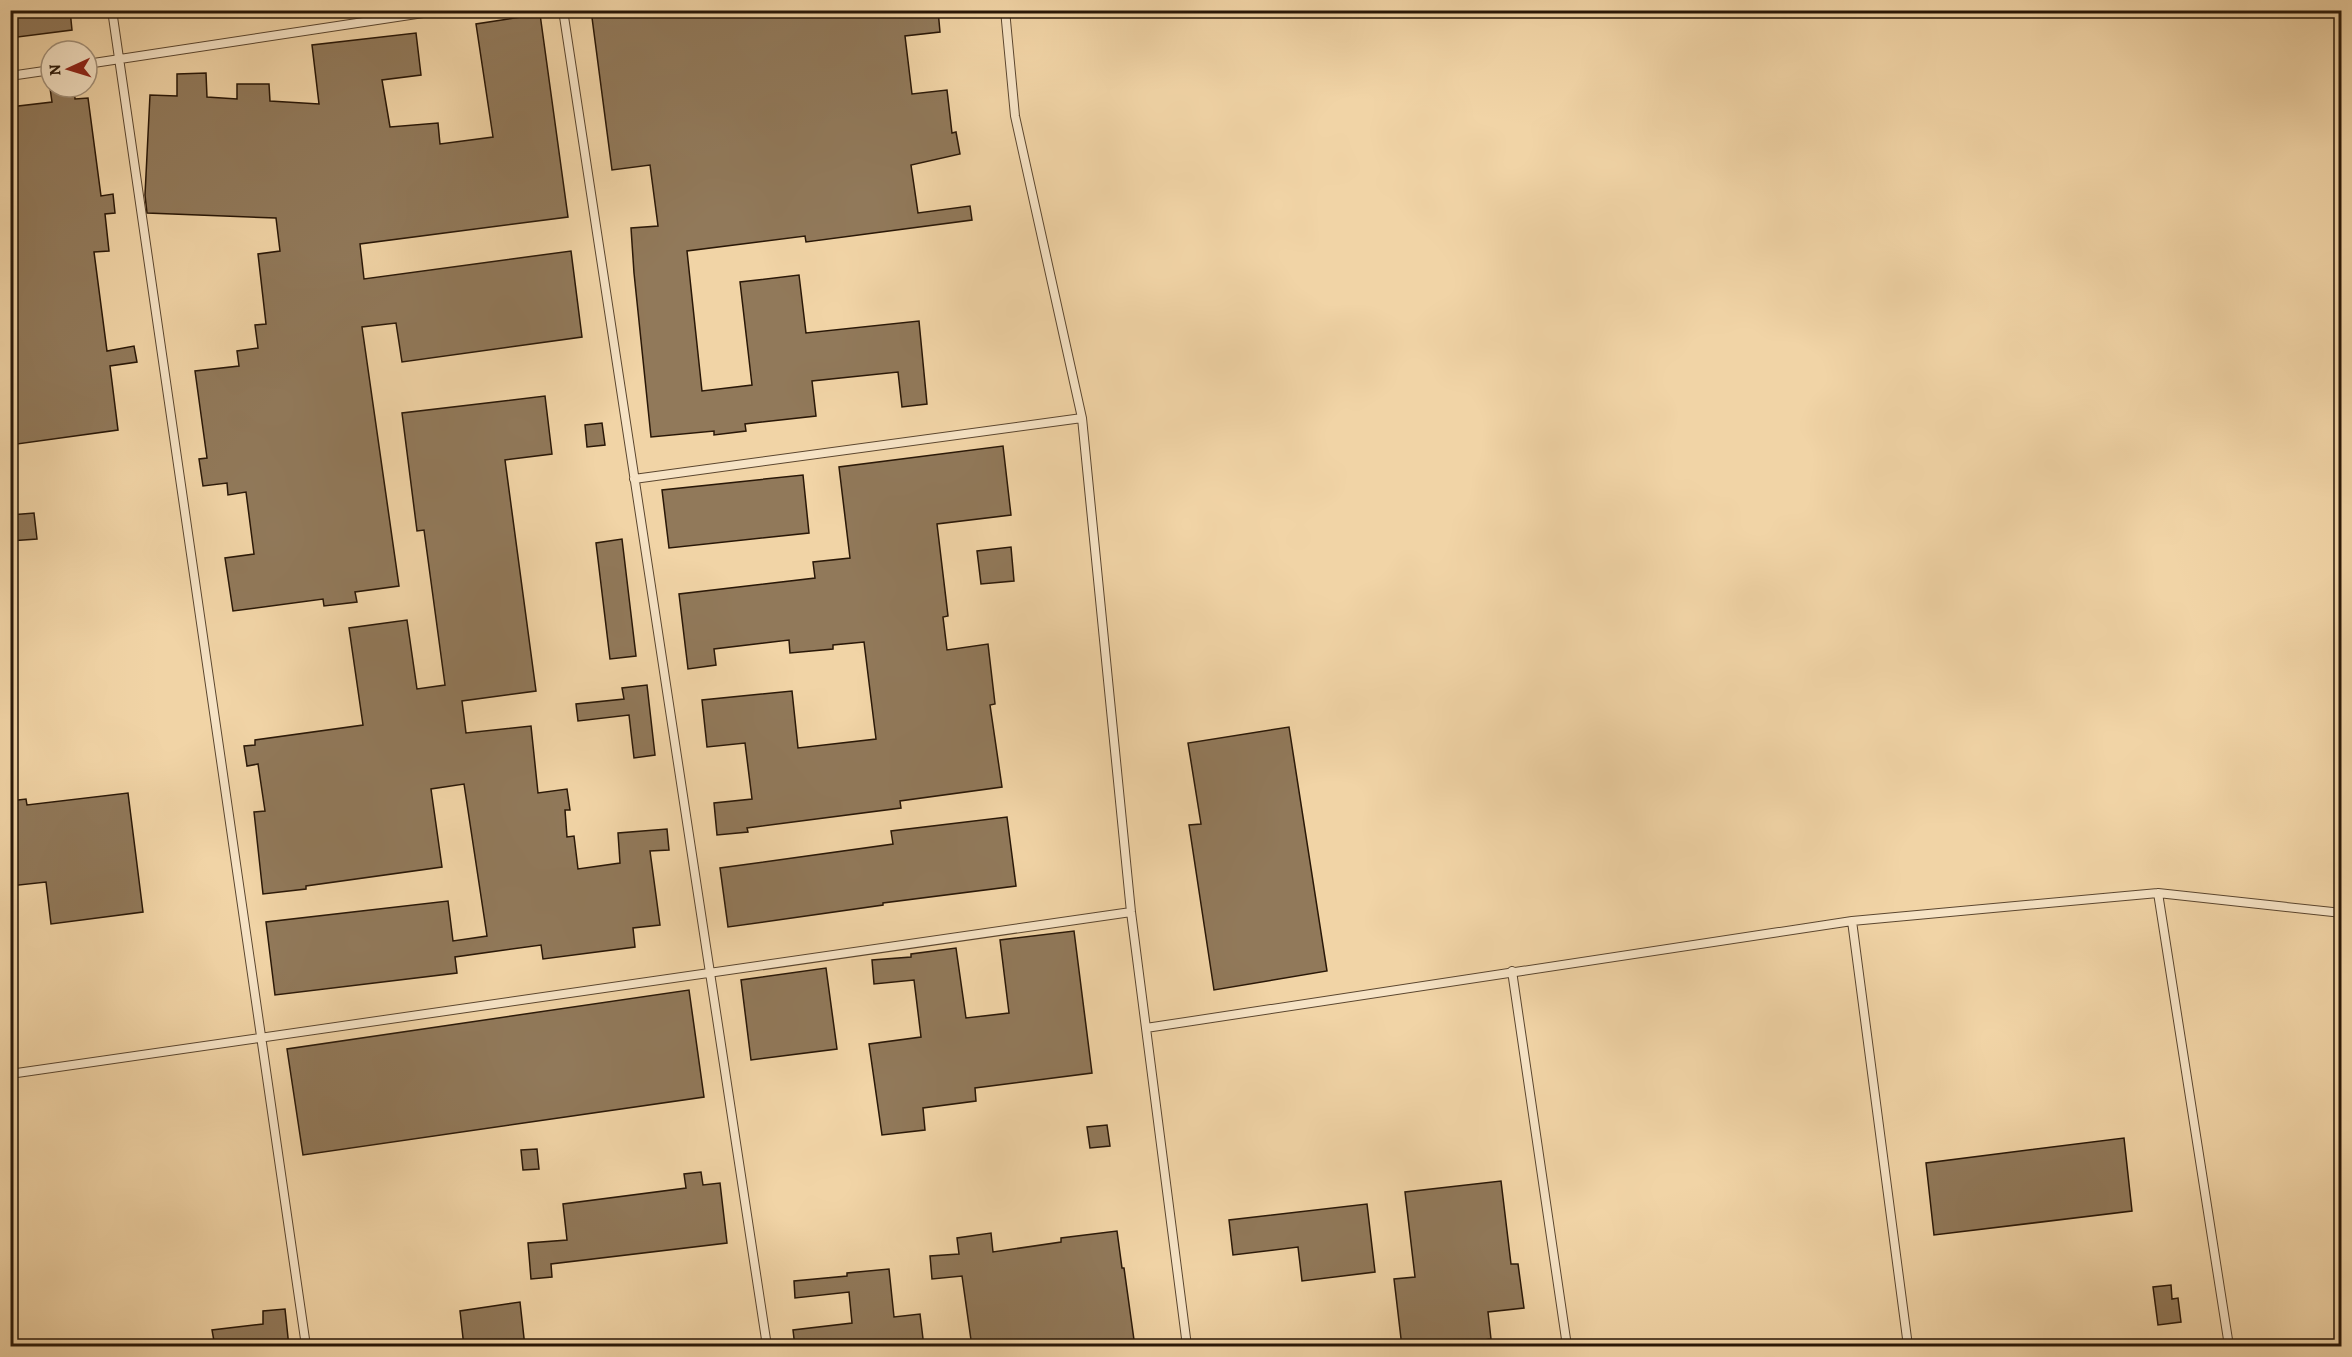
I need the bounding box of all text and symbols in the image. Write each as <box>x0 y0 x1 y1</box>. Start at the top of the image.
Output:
north arrow <box>39 39 99 99</box>
text: N <box>44 63 66 77</box>

